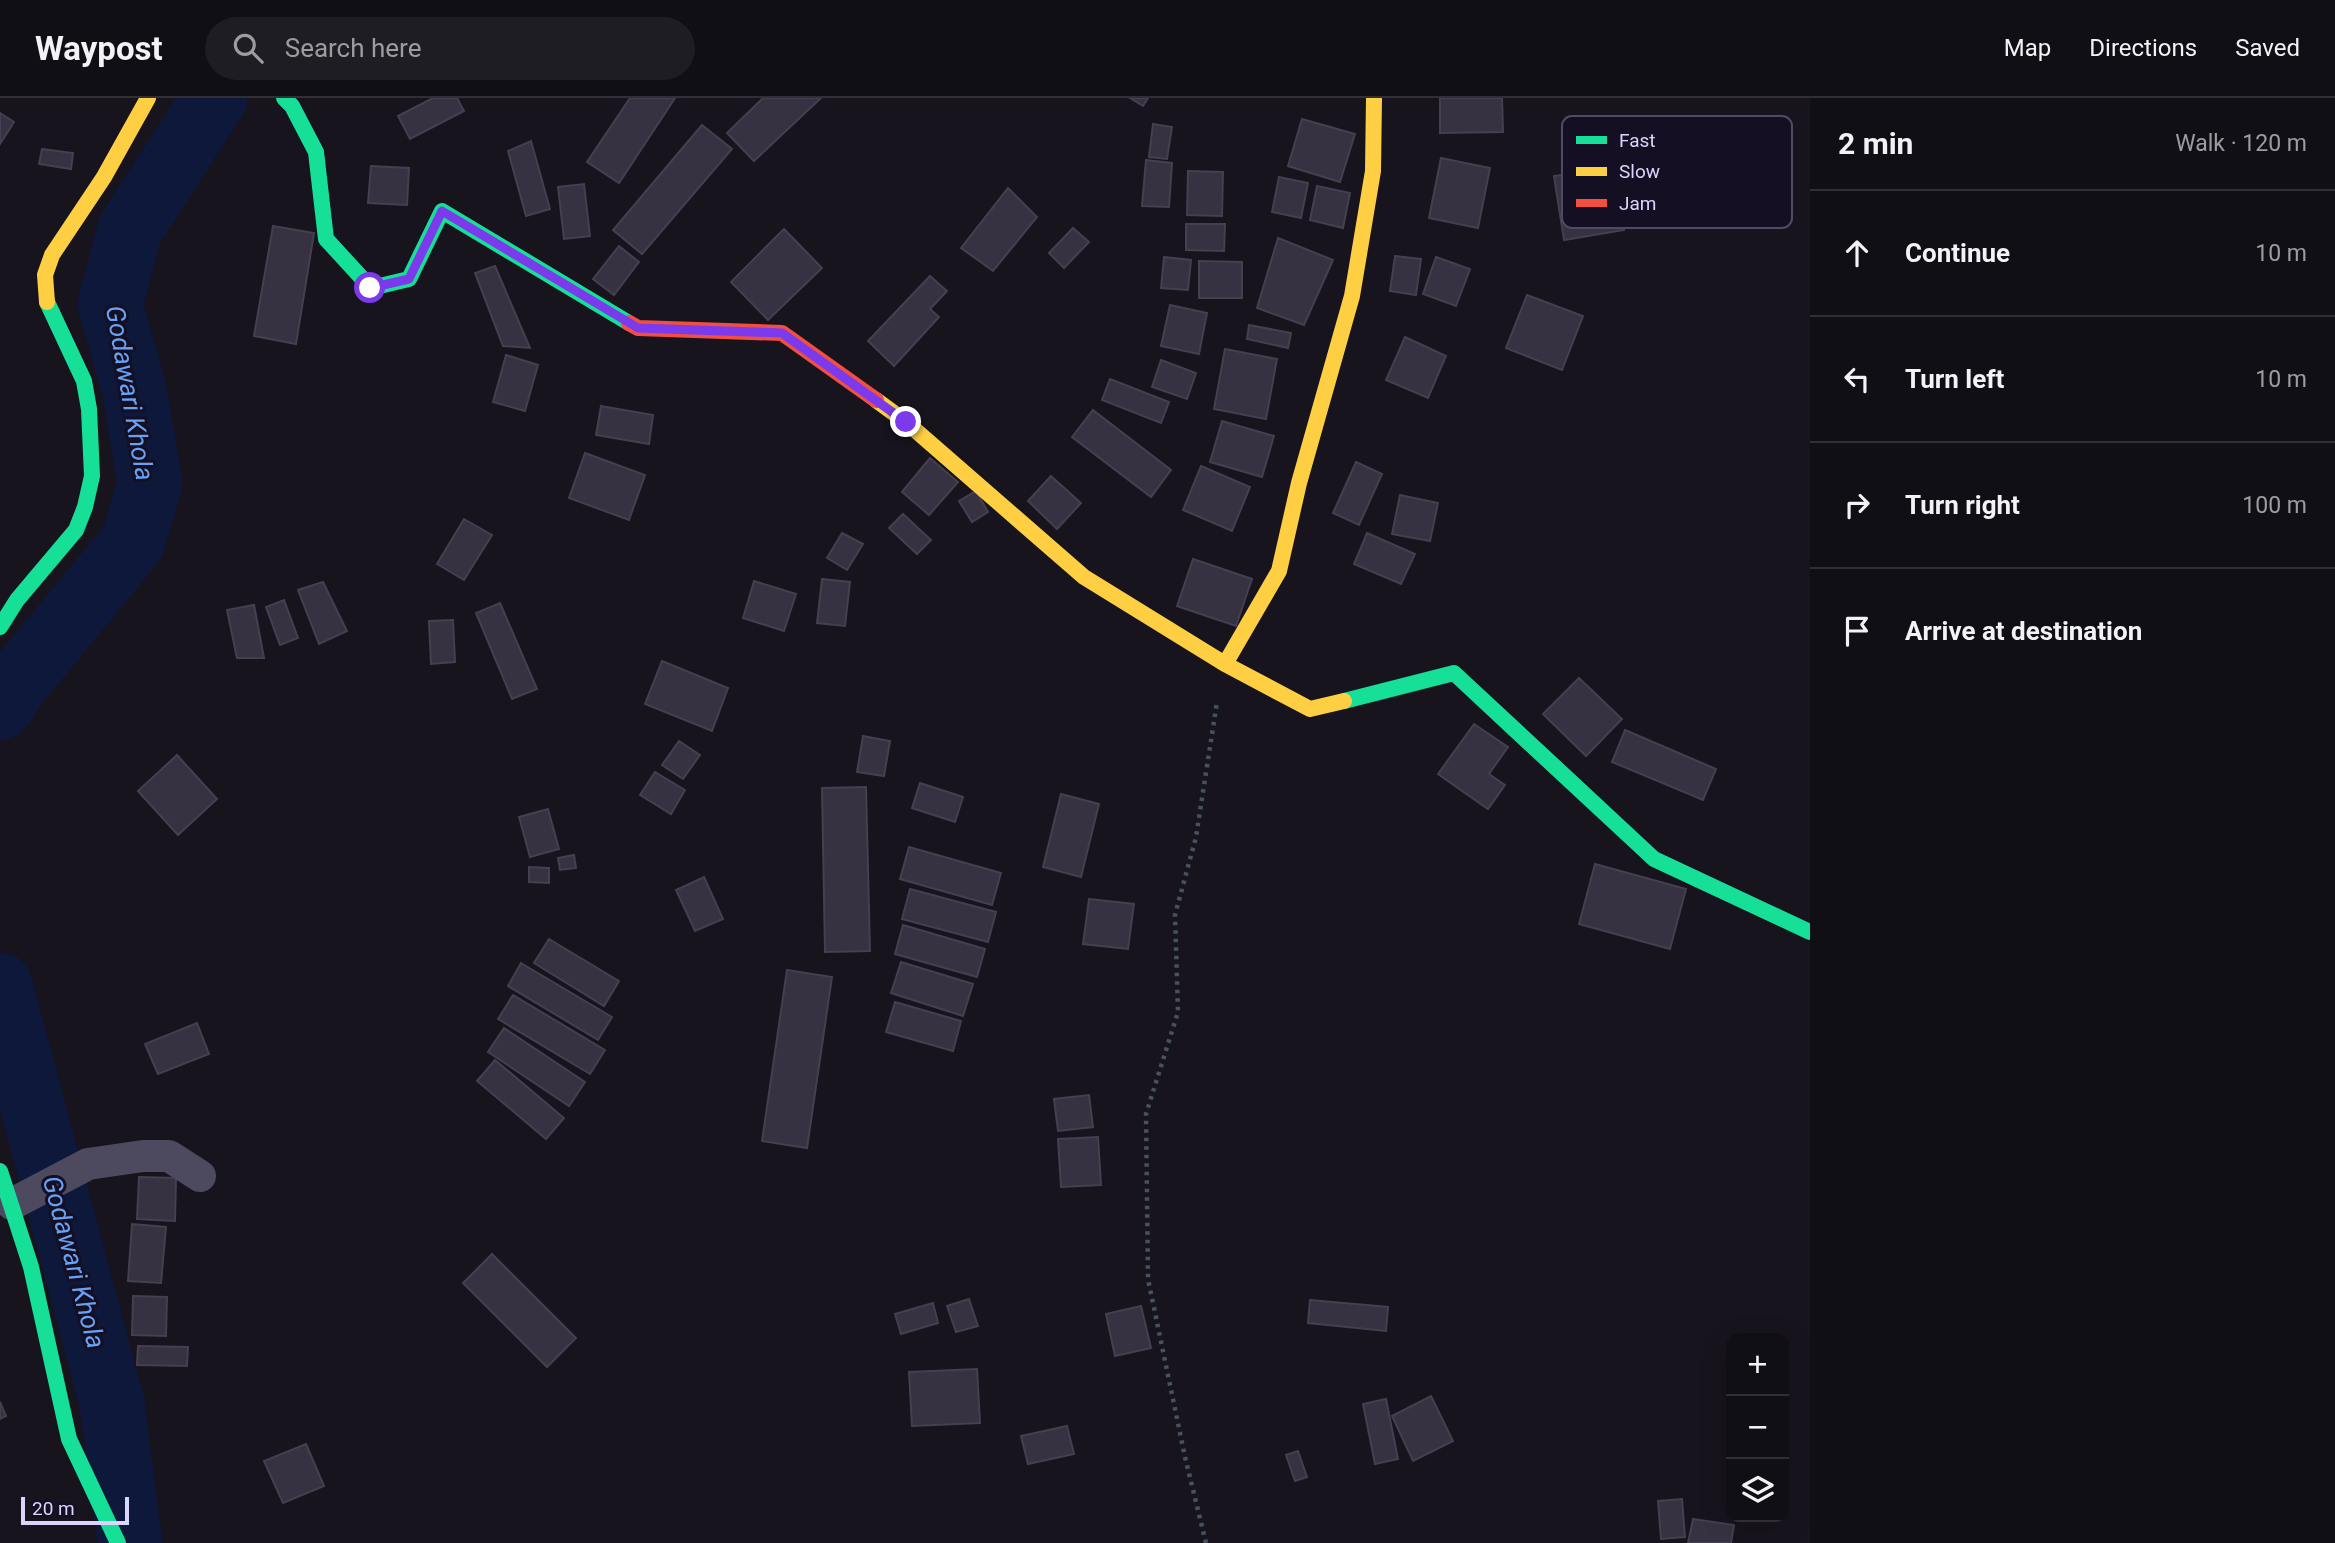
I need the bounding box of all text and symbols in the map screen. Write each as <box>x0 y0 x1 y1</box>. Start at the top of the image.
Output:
search box <box>205 17 695 80</box>
text: Waypost <box>35 29 163 68</box>
icon: search <box>229 29 267 67</box>
text: Search here <box>285 33 421 63</box>
text: Map <box>2004 34 2051 62</box>
text: Directions <box>2089 34 2197 62</box>
text: Saved <box>2235 34 2300 62</box>
legend <box>1562 116 1792 228</box>
text: 2 min <box>1838 126 1913 161</box>
text: Fast <box>1619 129 1656 152</box>
text: Walk · 120 m <box>2175 130 2307 157</box>
text: Slow <box>1619 160 1660 183</box>
text: Jam <box>1619 192 1656 215</box>
icon: ahead <box>1838 234 1876 272</box>
text: Continue <box>1905 238 2010 268</box>
text: 10 m <box>2255 240 2307 267</box>
route start <box>354 272 385 303</box>
water label: Godawari Khola <box>100 303 160 483</box>
icon: left <box>1838 360 1876 398</box>
text: Turn left <box>1905 364 2004 394</box>
text: 10 m <box>2255 366 2307 393</box>
route end <box>890 406 921 437</box>
icon: right <box>1838 486 1876 524</box>
text: Turn right <box>1905 490 2020 520</box>
text: 100 m <box>2242 492 2307 519</box>
icon: arrive <box>1838 612 1876 650</box>
text: Arrive at destination <box>1905 616 2142 646</box>
water label: Godawari Khola <box>37 1173 111 1351</box>
map controls <box>1726 1333 1789 1522</box>
button: + <box>1726 1333 1789 1396</box>
button: − <box>1726 1396 1789 1459</box>
button: layers <box>1726 1459 1789 1522</box>
scale bar <box>21 1494 130 1526</box>
text: 20 m <box>32 1497 75 1520</box>

